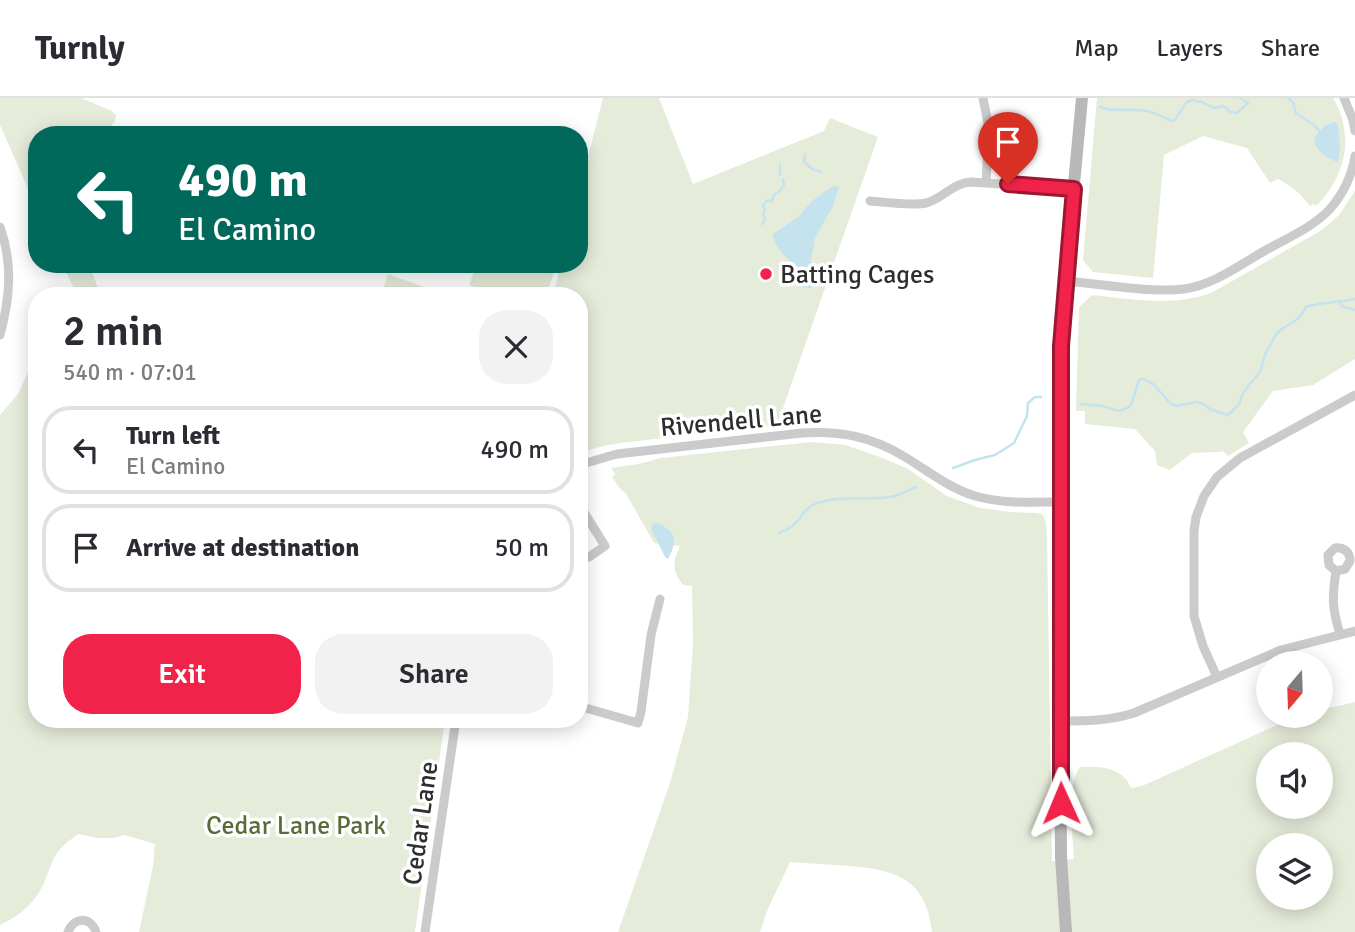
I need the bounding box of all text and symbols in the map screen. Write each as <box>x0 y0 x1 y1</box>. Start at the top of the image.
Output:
text: Turnly <box>35 28 125 69</box>
text: Map <box>1074 33 1119 63</box>
text: Layers <box>1157 33 1223 63</box>
text: Share <box>1261 33 1320 63</box>
pin <box>978 112 1038 184</box>
icon: arrive <box>989 123 1027 161</box>
text: 490 m <box>178 150 308 210</box>
icon: left <box>63 154 154 245</box>
text: El Camino <box>178 210 316 249</box>
place label: Batting Cages <box>780 259 934 291</box>
marker: Batting Cages <box>758 266 774 282</box>
text: 2 min <box>63 306 164 357</box>
button: close <box>479 310 553 384</box>
text: 540 m · 07:01 <box>63 358 197 387</box>
street label: Rivendell Lane <box>659 398 823 444</box>
text: Turn left <box>126 420 220 452</box>
icon: left <box>67 431 105 469</box>
text: 490 m <box>480 434 549 466</box>
text: El Camino <box>126 452 225 481</box>
icon: arrive <box>67 529 105 567</box>
text: Arrive at destination <box>126 532 359 564</box>
text: 50 m <box>494 532 549 564</box>
button: Exit <box>63 634 301 714</box>
button: Share <box>315 634 553 714</box>
north arrow <box>1256 651 1334 728</box>
map controls <box>1256 651 1333 910</box>
button: sound <box>1256 742 1333 819</box>
street label: Cedar Lane <box>396 759 445 887</box>
position arrow <box>1024 766 1098 840</box>
park label: Cedar Lane Park <box>206 810 386 842</box>
button: layers <box>1256 833 1333 910</box>

